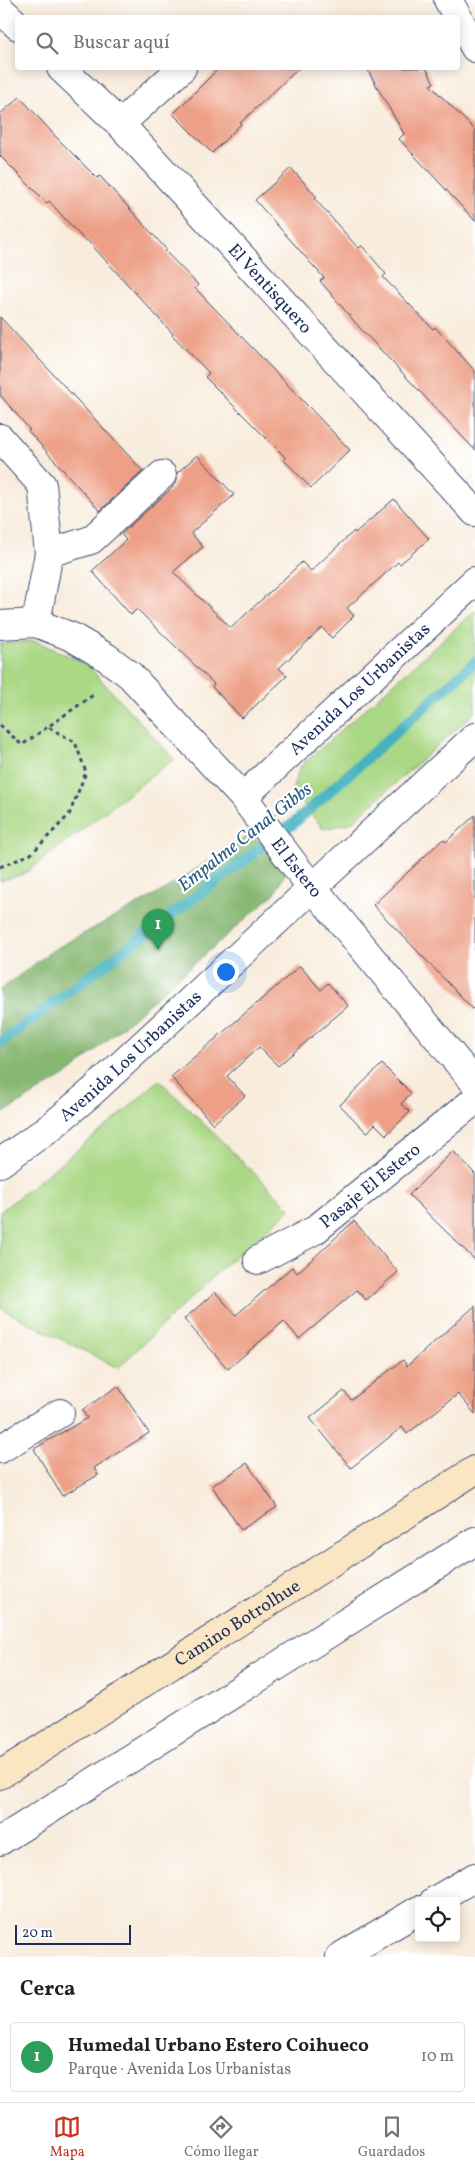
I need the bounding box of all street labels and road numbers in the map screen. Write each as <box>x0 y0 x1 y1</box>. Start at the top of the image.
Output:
street label: El Ventisquero <box>221 239 317 340</box>
street label: Avenida Los Urbanistas <box>284 618 437 762</box>
street label: El Estero <box>264 833 327 904</box>
street label: Avenida Los Urbanistas <box>55 985 208 1128</box>
street label: Pasaje El Estero <box>315 1138 427 1235</box>
street label: Camino Botrolhue <box>170 1574 306 1674</box>

